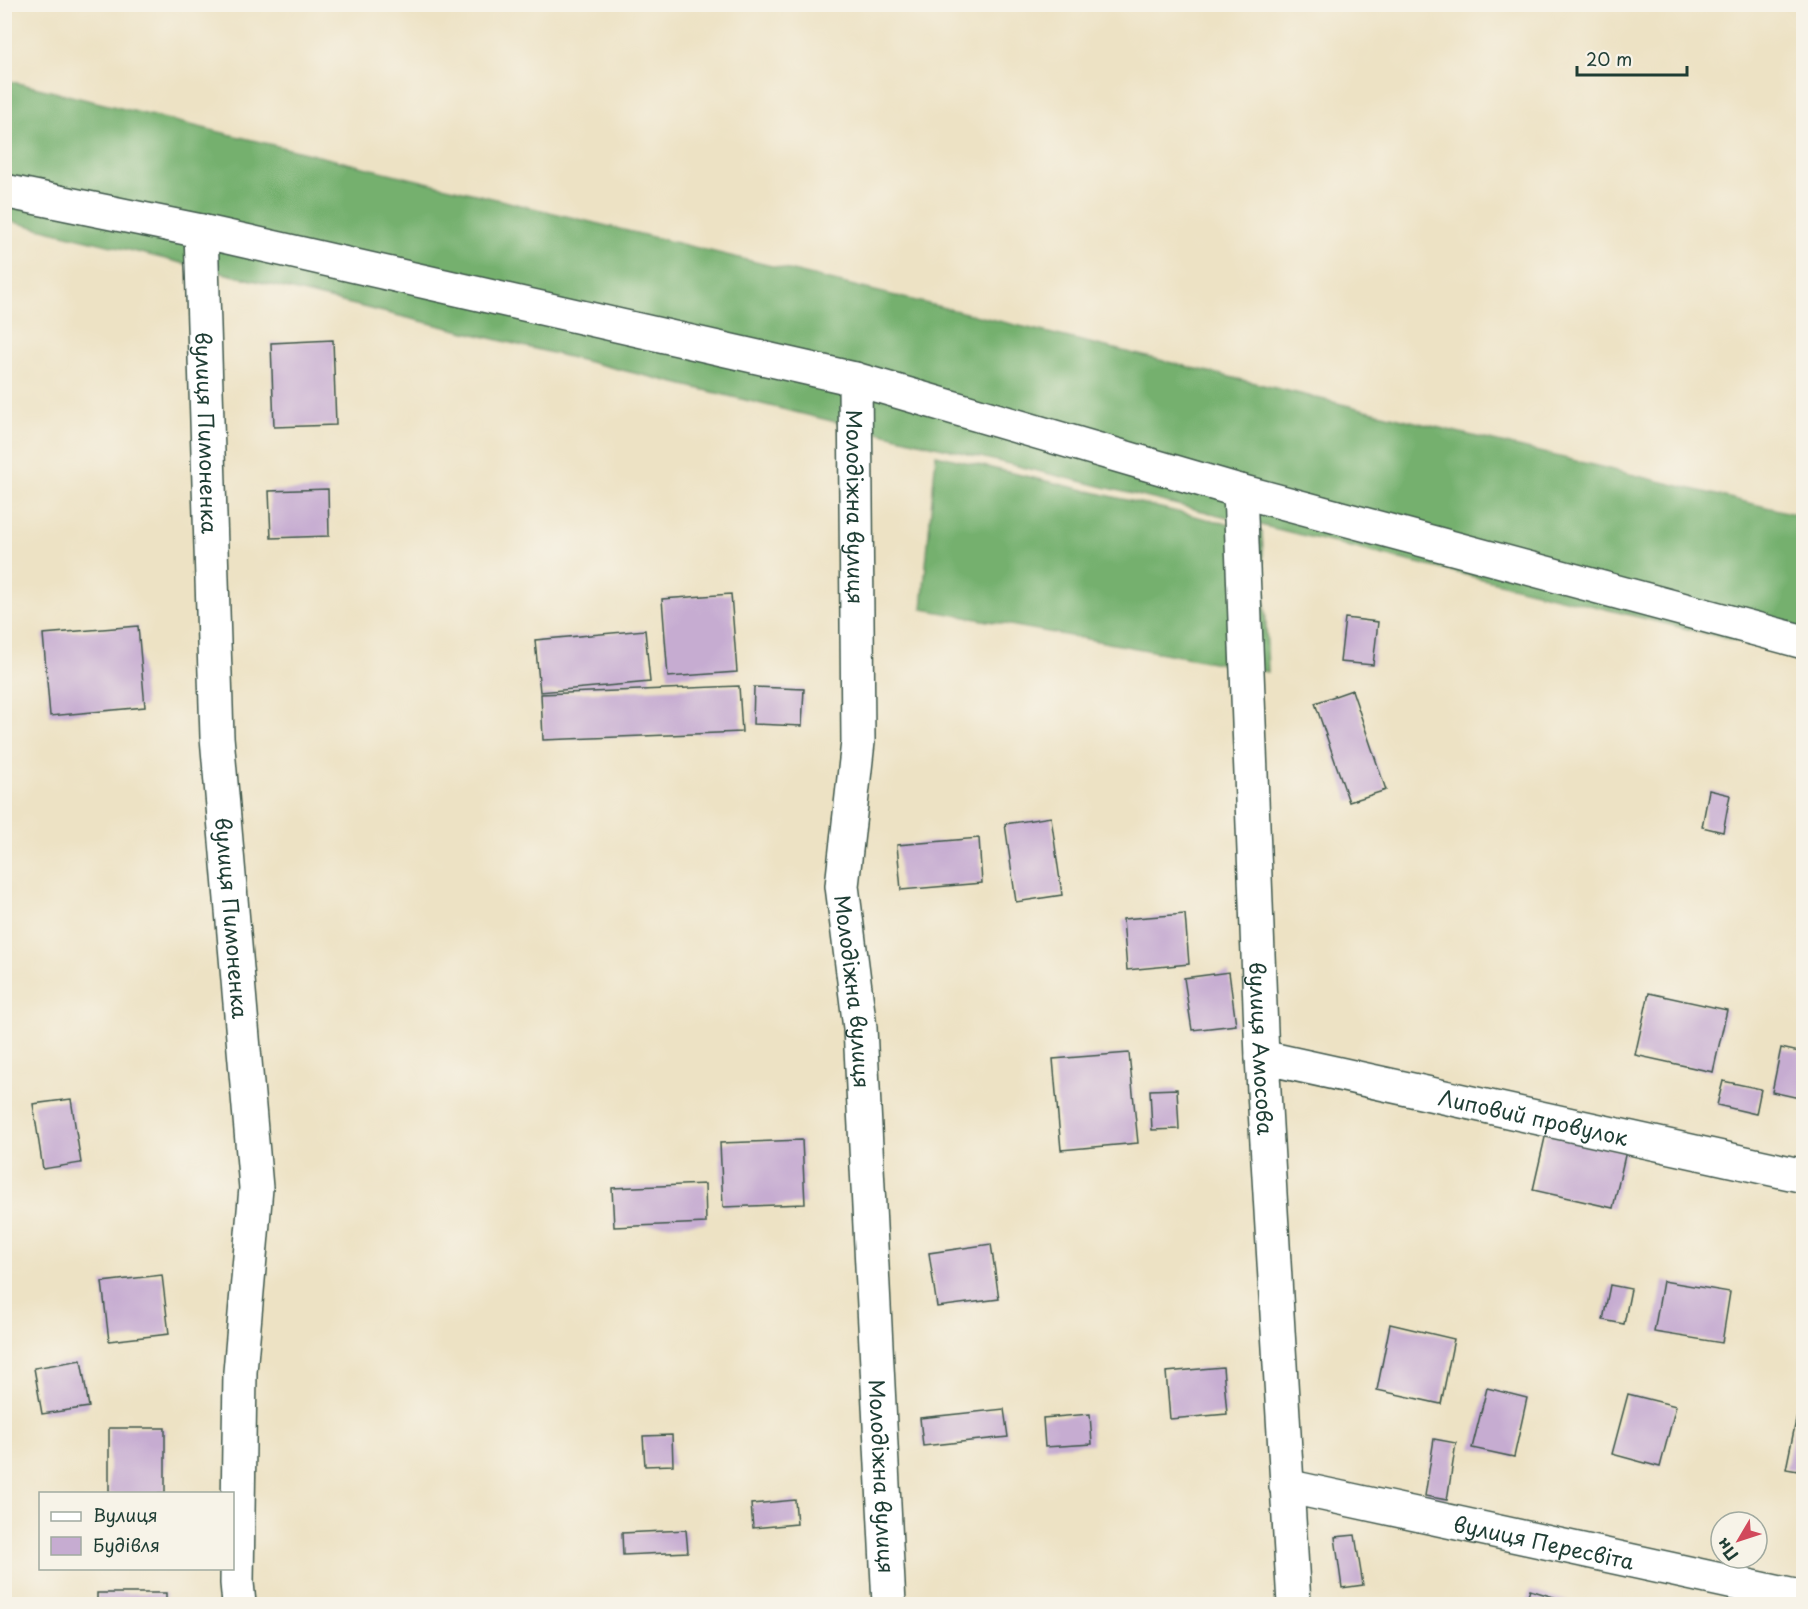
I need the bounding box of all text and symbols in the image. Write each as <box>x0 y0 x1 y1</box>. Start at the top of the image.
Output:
scale bar <box>1577 39 1686 77</box>
text: 20 m <box>1586 45 1632 72</box>
street label: вулиця Пимоненка <box>188 332 227 534</box>
street label: Молодіжна вулиця <box>839 410 873 604</box>
street label: вулиця Пимоненка <box>208 816 257 1020</box>
street label: Молодіжна вулиця <box>827 893 879 1089</box>
street label: вулиця Амосова <box>1242 961 1283 1136</box>
street label: Липовий провулок <box>1436 1080 1632 1153</box>
street label: Молодіжна вулиця <box>862 1379 903 1574</box>
legend <box>39 1492 234 1570</box>
text: Вулиця <box>93 1501 158 1528</box>
street label: вулиця Пересвіта <box>1451 1507 1637 1577</box>
north arrow <box>1709 1510 1769 1570</box>
text: Будівля <box>93 1531 160 1558</box>
text: Пн <box>1710 1534 1743 1567</box>

